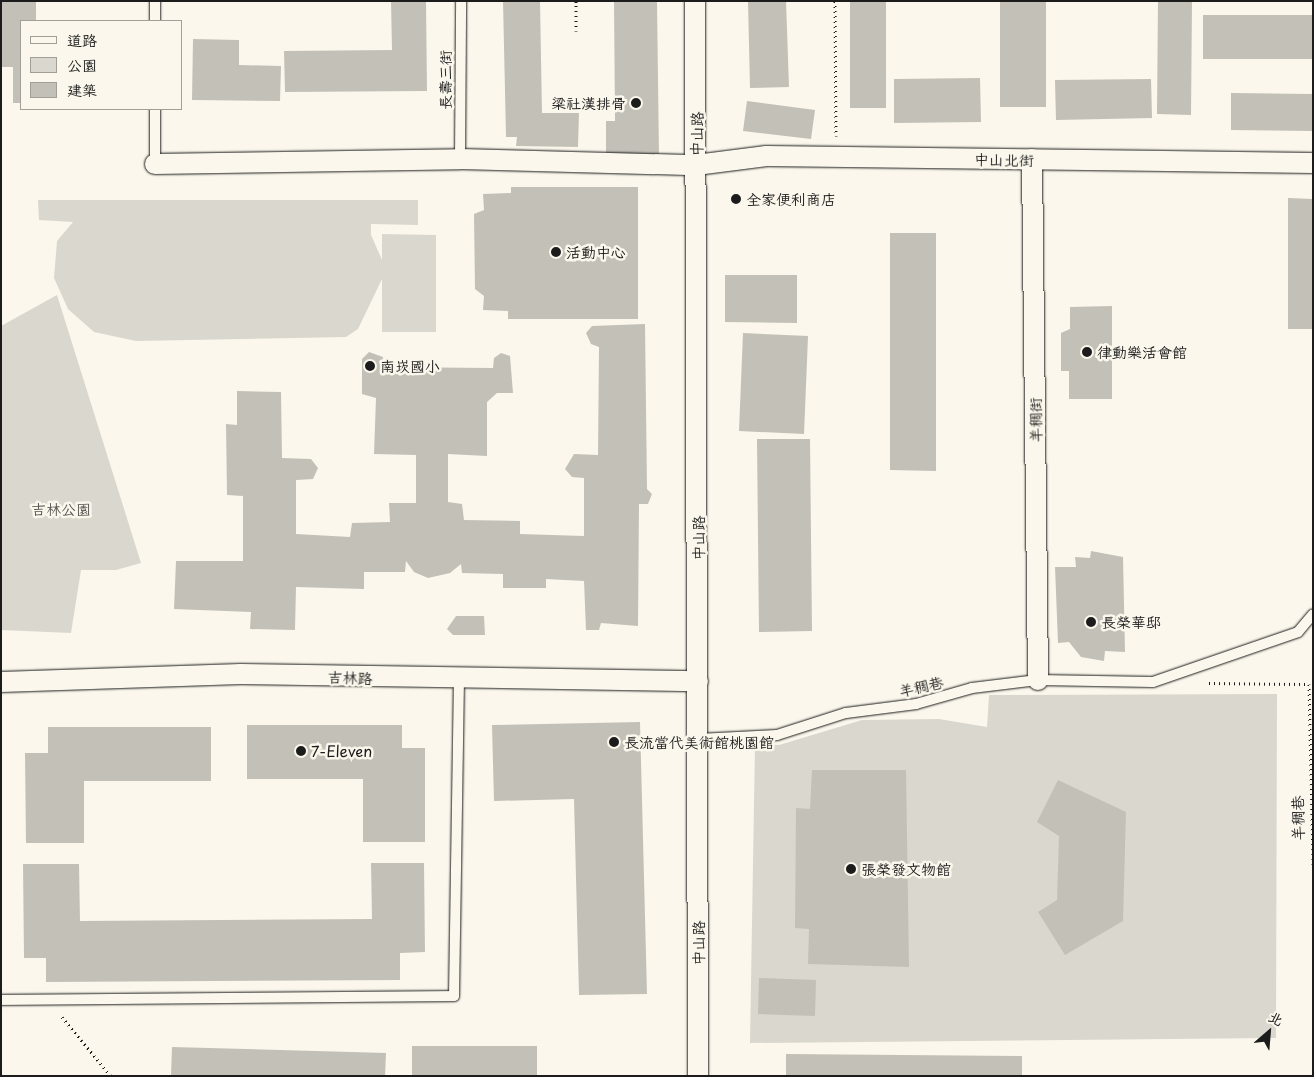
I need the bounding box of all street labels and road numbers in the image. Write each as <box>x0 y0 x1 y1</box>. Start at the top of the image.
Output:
street label: 長壽三街 <box>436 50 454 110</box>
street label: 中山路 <box>687 111 705 157</box>
street label: 中山北街 <box>974 149 1034 169</box>
street label: 羊稠街 <box>1026 397 1044 443</box>
street label: 中山路 <box>689 516 707 560</box>
street label: 吉林路 <box>327 667 373 687</box>
street label: 羊稠巷 <box>897 672 945 700</box>
street label: 羊稠巷 <box>1288 795 1306 841</box>
street label: 中山路 <box>689 921 707 965</box>

